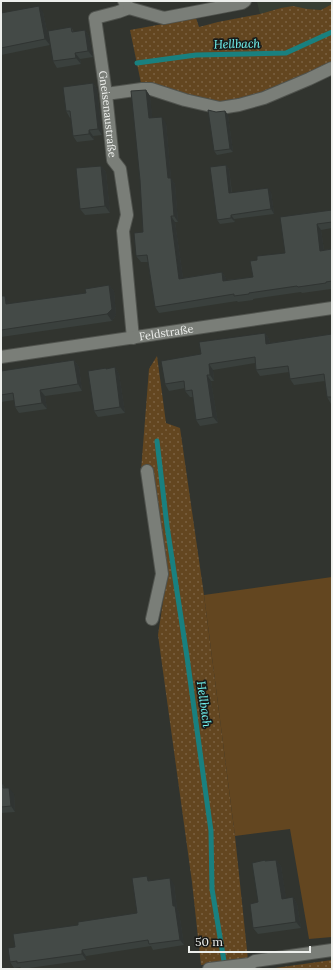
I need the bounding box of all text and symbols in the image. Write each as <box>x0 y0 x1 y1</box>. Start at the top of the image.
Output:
water label: Hellbach <box>213 36 261 51</box>
street label: Gneisenaustraße <box>96 70 120 158</box>
street label: Feldstraße <box>138 322 194 343</box>
water label: Hellbach <box>194 680 215 728</box>
scale bar <box>189 928 310 954</box>
text: 50 m <box>195 934 223 949</box>

